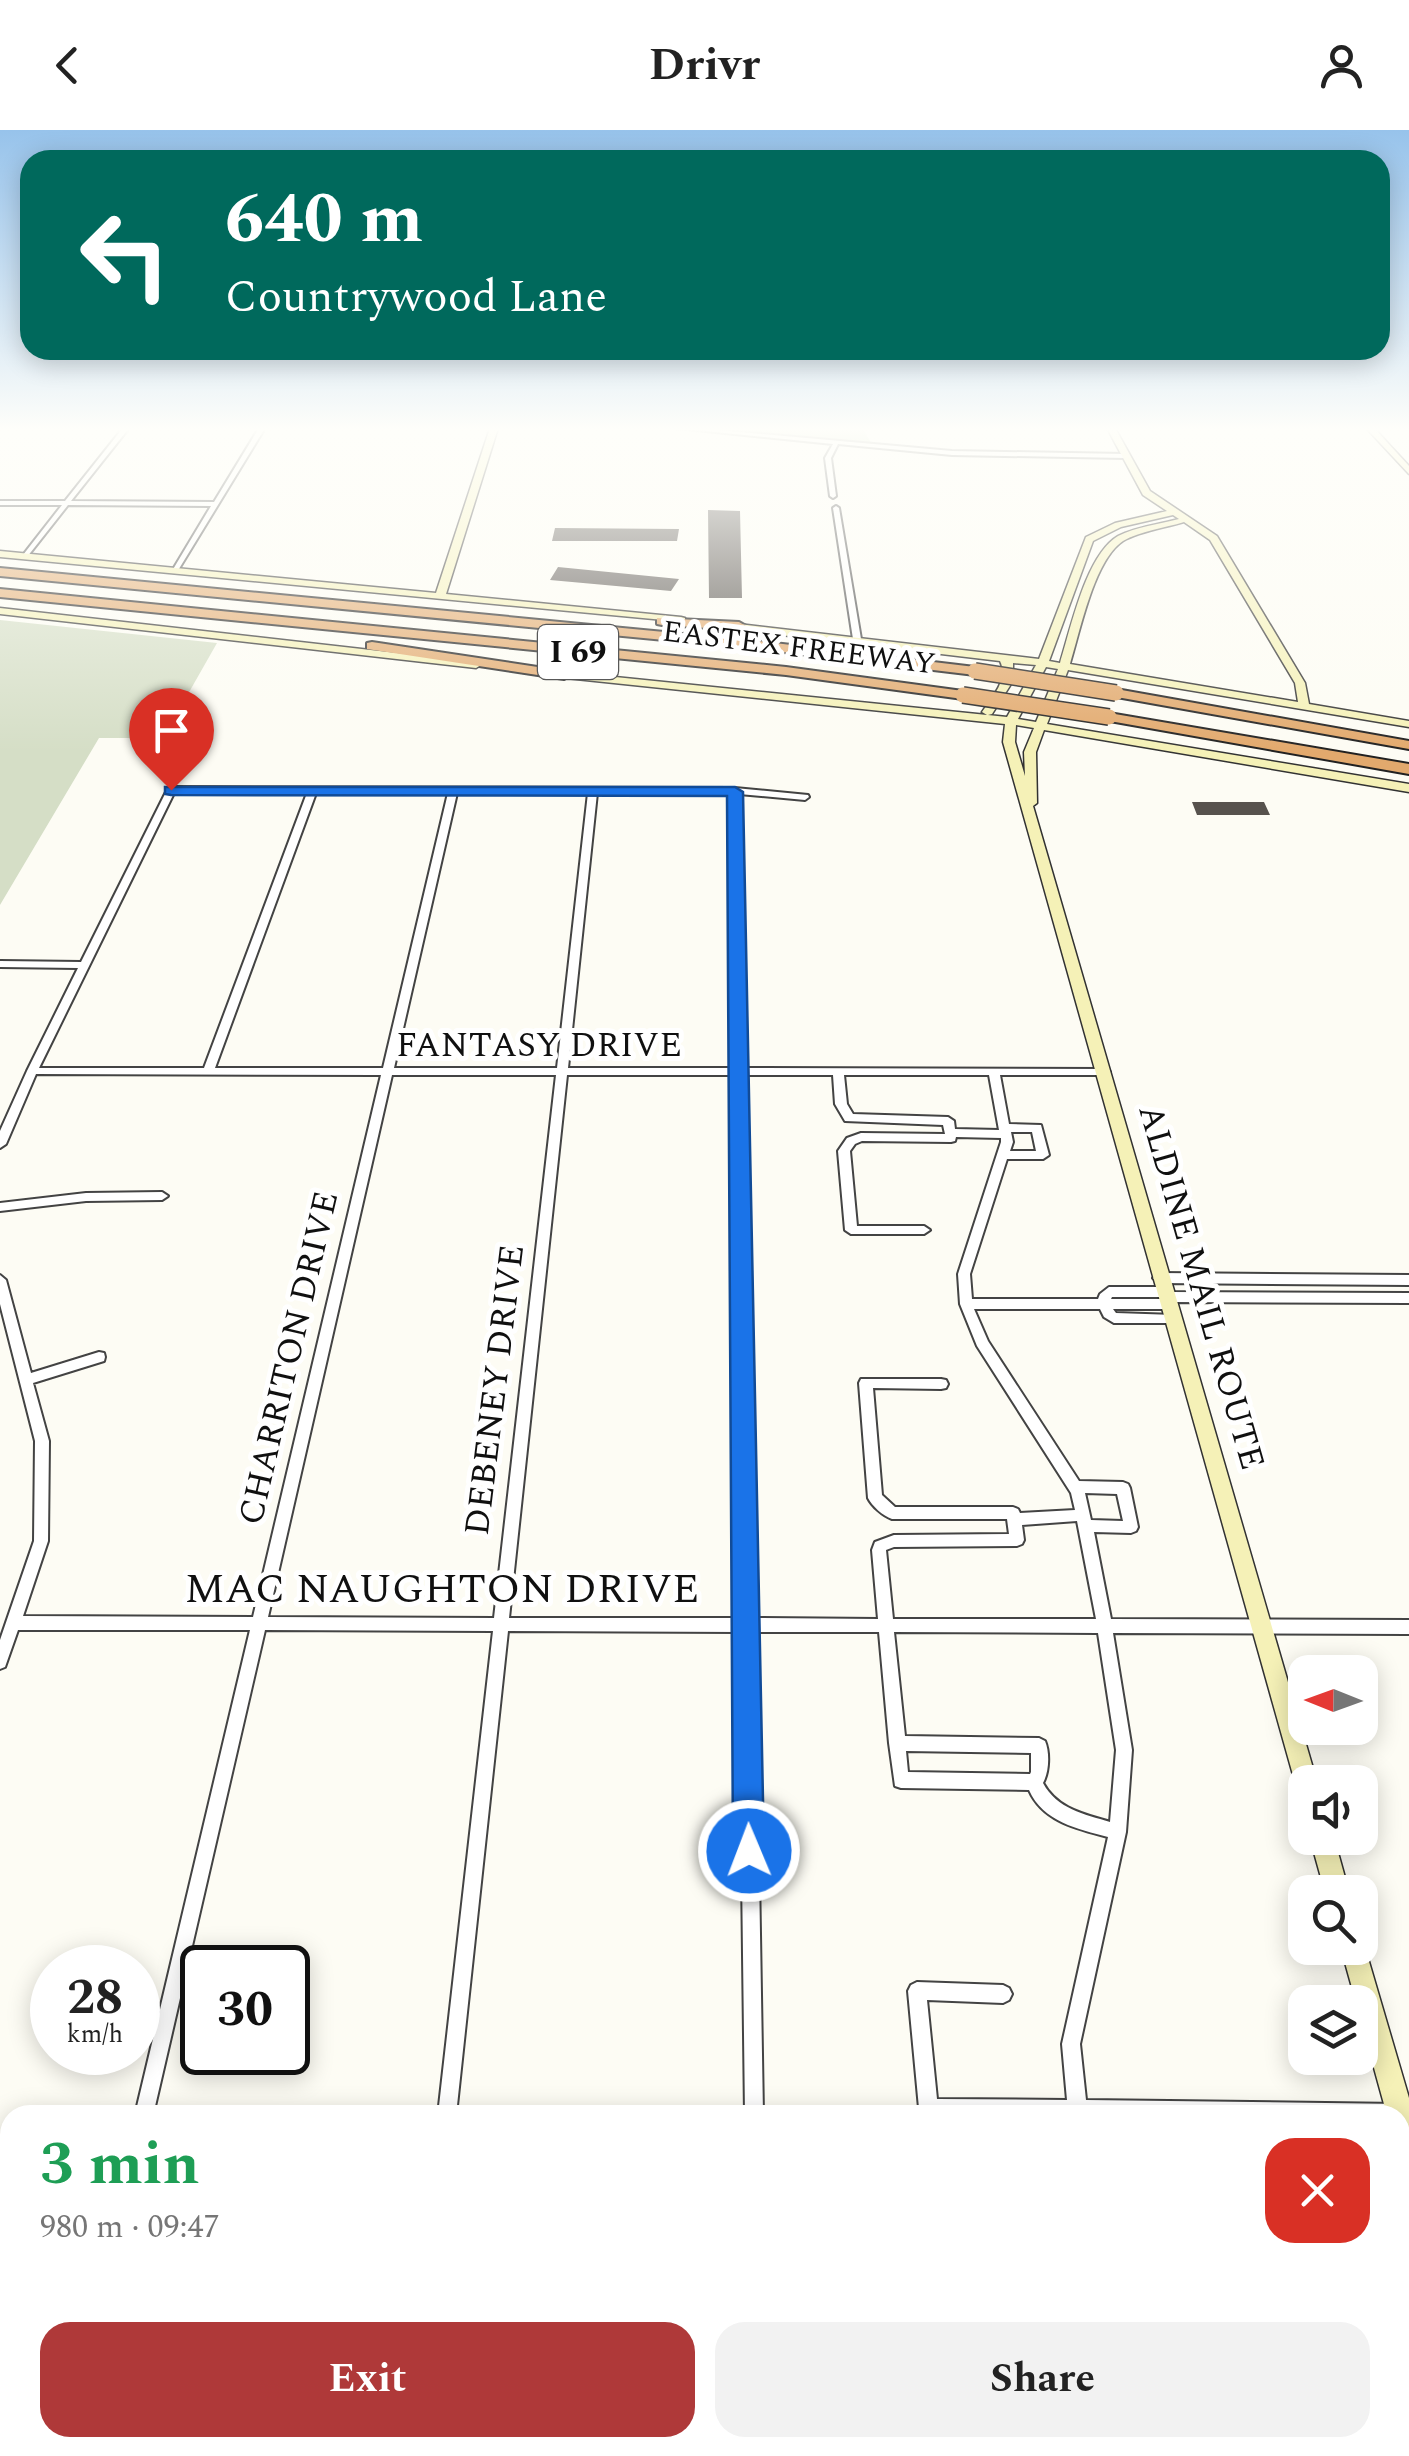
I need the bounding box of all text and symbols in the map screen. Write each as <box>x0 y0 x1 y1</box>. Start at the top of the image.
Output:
text: Drivr <box>649 31 760 100</box>
icon: back <box>40 38 95 93</box>
icon: person <box>1314 38 1369 93</box>
text: 640 m <box>225 167 423 273</box>
icon: left <box>60 190 190 320</box>
text: Countrywood Lane <box>225 263 607 332</box>
street label: EASTEX FREEWAY <box>660 608 938 688</box>
road number: I 69 <box>538 625 618 679</box>
pin <box>129 688 214 791</box>
icon: arrive <box>144 703 199 758</box>
street label: FANTASY DRIVE <box>396 1019 682 1072</box>
street label: ALDINE MAIL ROUTE <box>1123 1098 1279 1476</box>
street label: CHARRITON DRIVE <box>225 1186 353 1530</box>
street label: DEBENEY DRIVE <box>451 1242 539 1538</box>
street label: MAC NAUGHTON DRIVE <box>185 1558 699 1621</box>
north arrow <box>1288 1655 1378 1745</box>
map controls <box>1288 1655 1378 2075</box>
button: sound <box>1288 1765 1378 1855</box>
position arrow <box>697 1799 801 1903</box>
button: search <box>1288 1875 1378 1965</box>
speed limit sign: 30 <box>180 1945 310 2075</box>
text: 28 <box>67 1960 123 2036</box>
button: layers <box>1288 1985 1378 2075</box>
text: km/h <box>67 2016 123 2054</box>
text: 3 min <box>40 2119 200 2211</box>
button: close <box>1265 2138 1370 2243</box>
text: 980 m · 09:47 <box>40 2203 220 2252</box>
button: Exit <box>40 2322 695 2437</box>
button: Share <box>715 2322 1370 2437</box>

